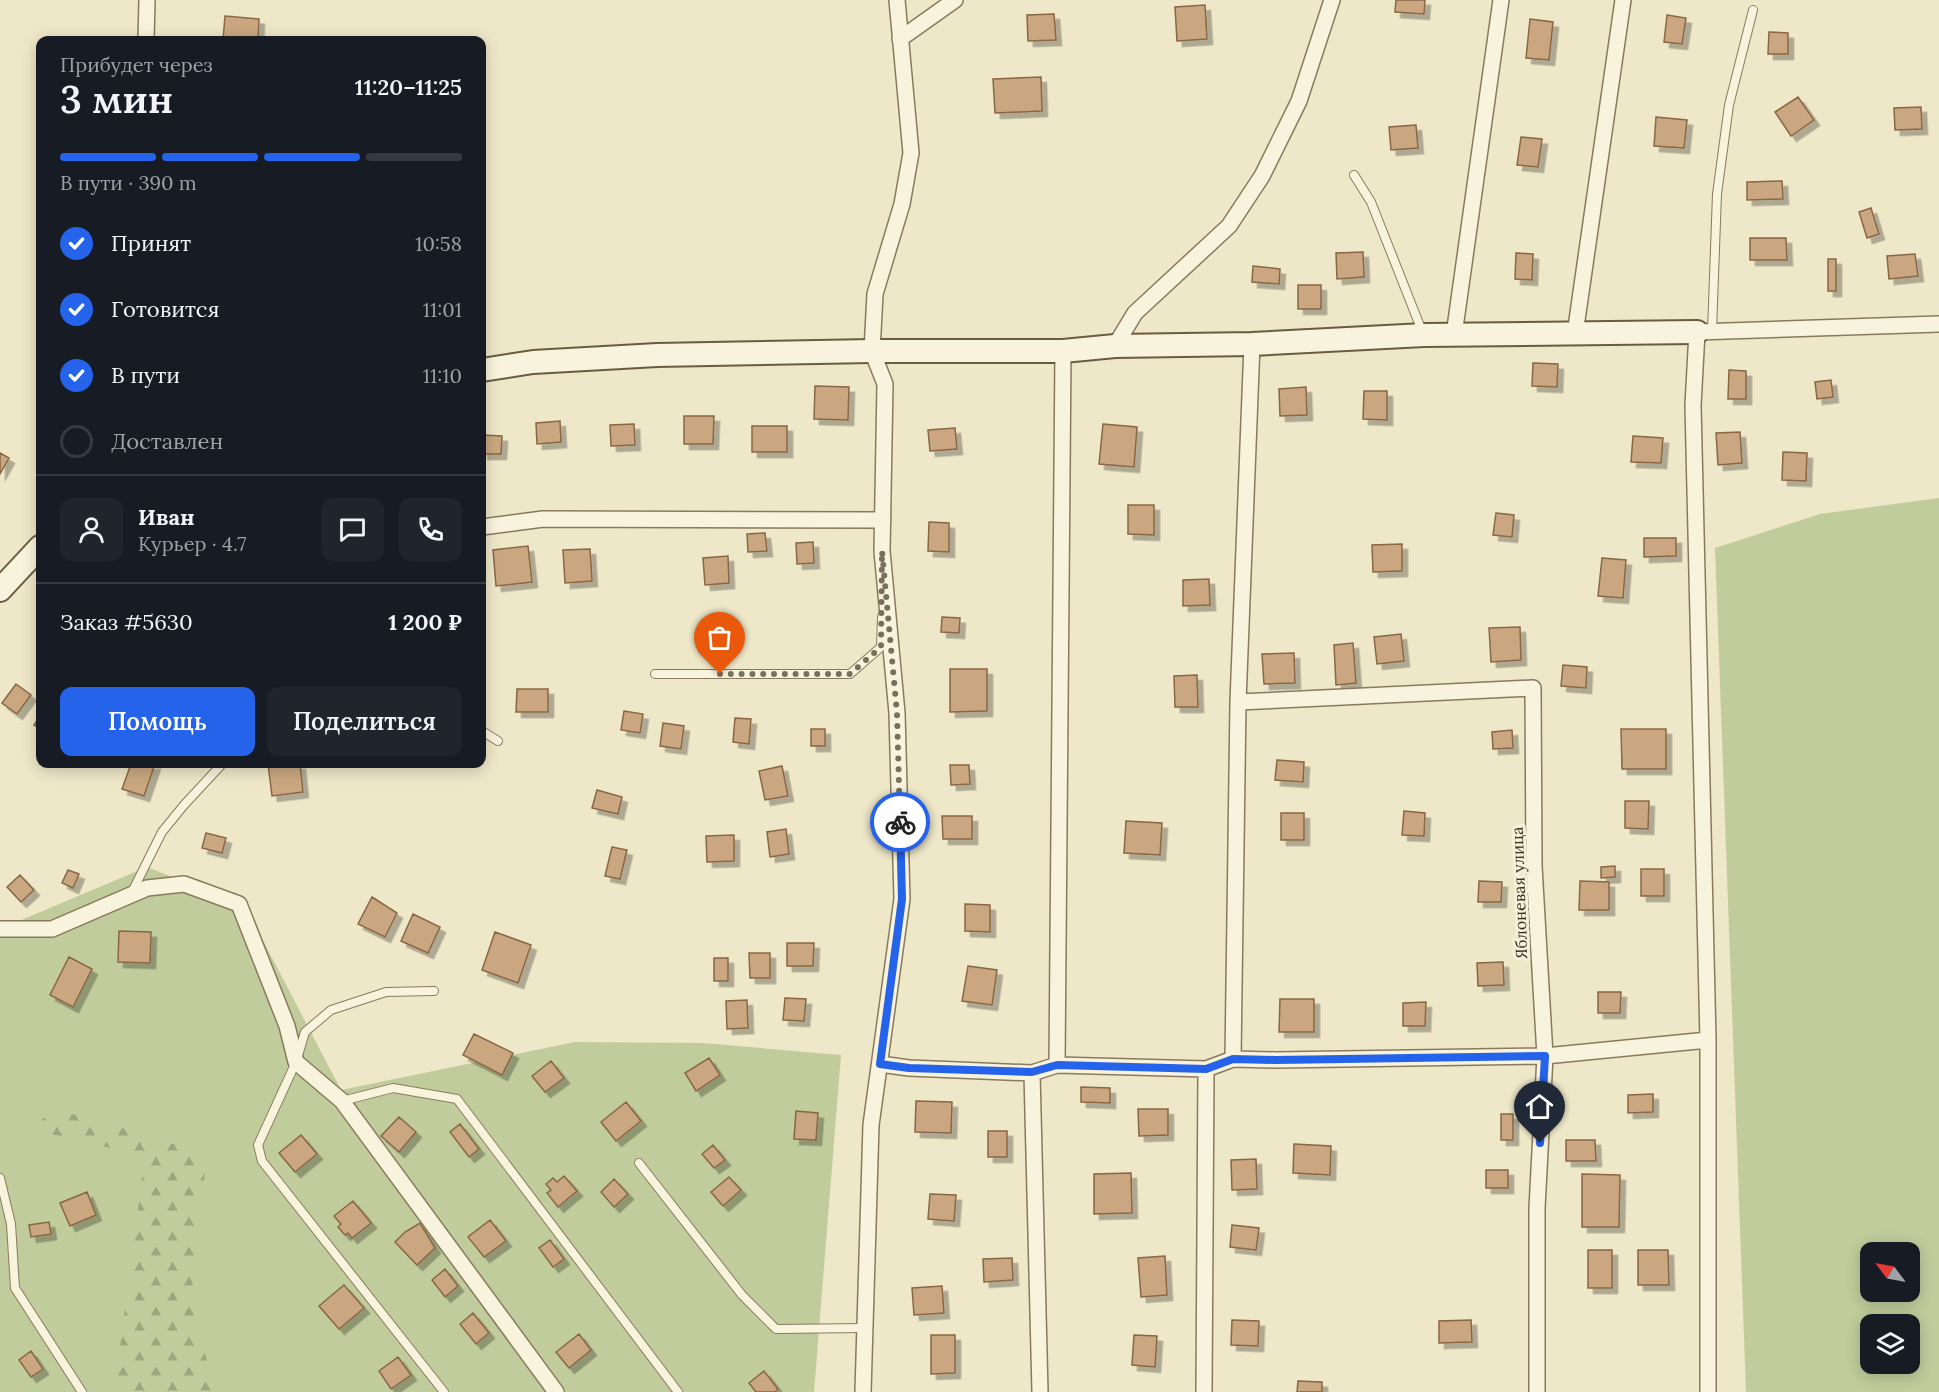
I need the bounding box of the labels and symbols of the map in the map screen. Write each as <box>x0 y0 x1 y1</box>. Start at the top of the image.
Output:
pin <box>694 612 745 674</box>
courier <box>870 792 930 852</box>
street label: Яблоневая улица <box>1507 826 1531 960</box>
pin <box>1514 1081 1565 1143</box>
north arrow <box>1860 1242 1920 1302</box>

